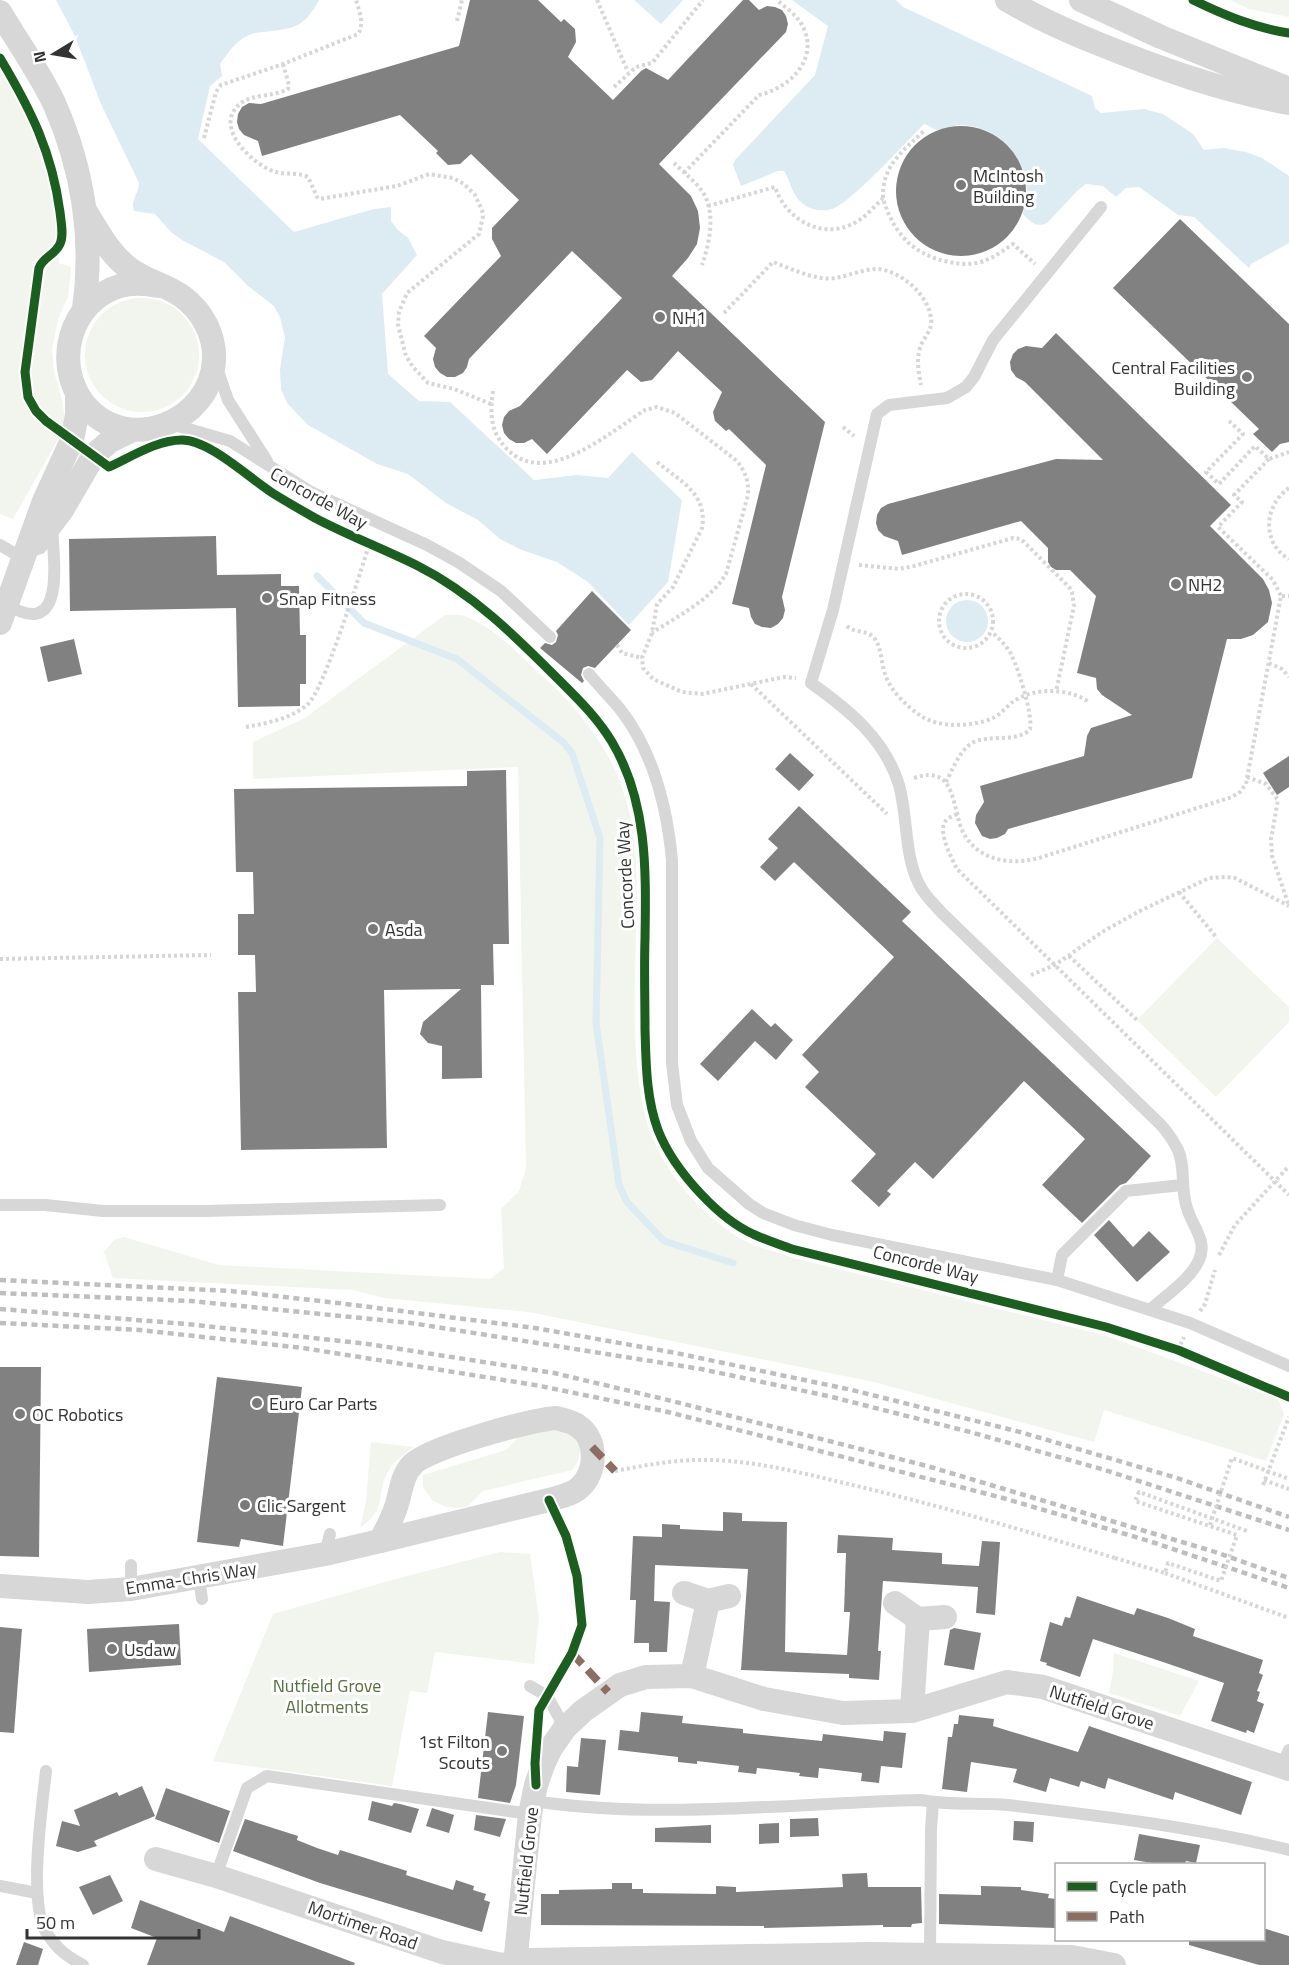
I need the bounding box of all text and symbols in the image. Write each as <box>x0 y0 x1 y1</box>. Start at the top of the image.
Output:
north arrow <box>24 24 84 84</box>
text: N <box>26 49 52 65</box>
place label: McIntosh Building <box>973 162 1044 210</box>
marker: McIntosh Building <box>954 178 968 192</box>
place label: NH1 <box>672 304 706 331</box>
marker: NH1 <box>653 310 667 324</box>
place label: Central Facilities Building <box>1112 354 1235 402</box>
marker: Central Facilities Building <box>1240 370 1254 384</box>
street label: Concorde Way <box>265 460 373 536</box>
place label: NH2 <box>1188 571 1222 598</box>
marker: NH2 <box>1169 577 1183 591</box>
place label: Snap Fitness <box>279 585 376 612</box>
marker: Snap Fitness <box>260 591 274 605</box>
street label: Concorde Way <box>609 820 641 930</box>
place label: Asda <box>385 916 423 943</box>
marker: Asda <box>366 922 380 936</box>
street label: Concorde Way <box>870 1238 982 1290</box>
place label: Euro Car Parts <box>269 1390 377 1417</box>
marker: Euro Car Parts <box>250 1396 264 1410</box>
place label: OC Robotics <box>32 1401 123 1428</box>
marker: OC Robotics <box>13 1407 27 1421</box>
place label: Clic Sargent <box>257 1492 347 1519</box>
marker: Clic Sargent <box>238 1498 252 1512</box>
street label: Emma-Chris Way <box>124 1554 259 1602</box>
place label: Usdaw <box>124 1636 176 1663</box>
marker: Usdaw <box>105 1642 119 1656</box>
park label: Nutfield Grove Allotments <box>273 1672 381 1720</box>
street label: Nutfield Grove <box>1046 1677 1158 1737</box>
place label: 1st Filton Scouts <box>418 1728 490 1776</box>
marker: 1st Filton Scouts <box>495 1744 509 1758</box>
street label: Nutfield Grove <box>507 1806 545 1916</box>
legend <box>1055 1863 1265 1941</box>
text: Cycle path <box>1109 1873 1187 1900</box>
street label: Mortimer Road <box>305 1894 421 1956</box>
scale bar <box>27 1902 200 1940</box>
text: Path <box>1109 1903 1145 1930</box>
text: 50 m <box>36 1909 75 1936</box>

